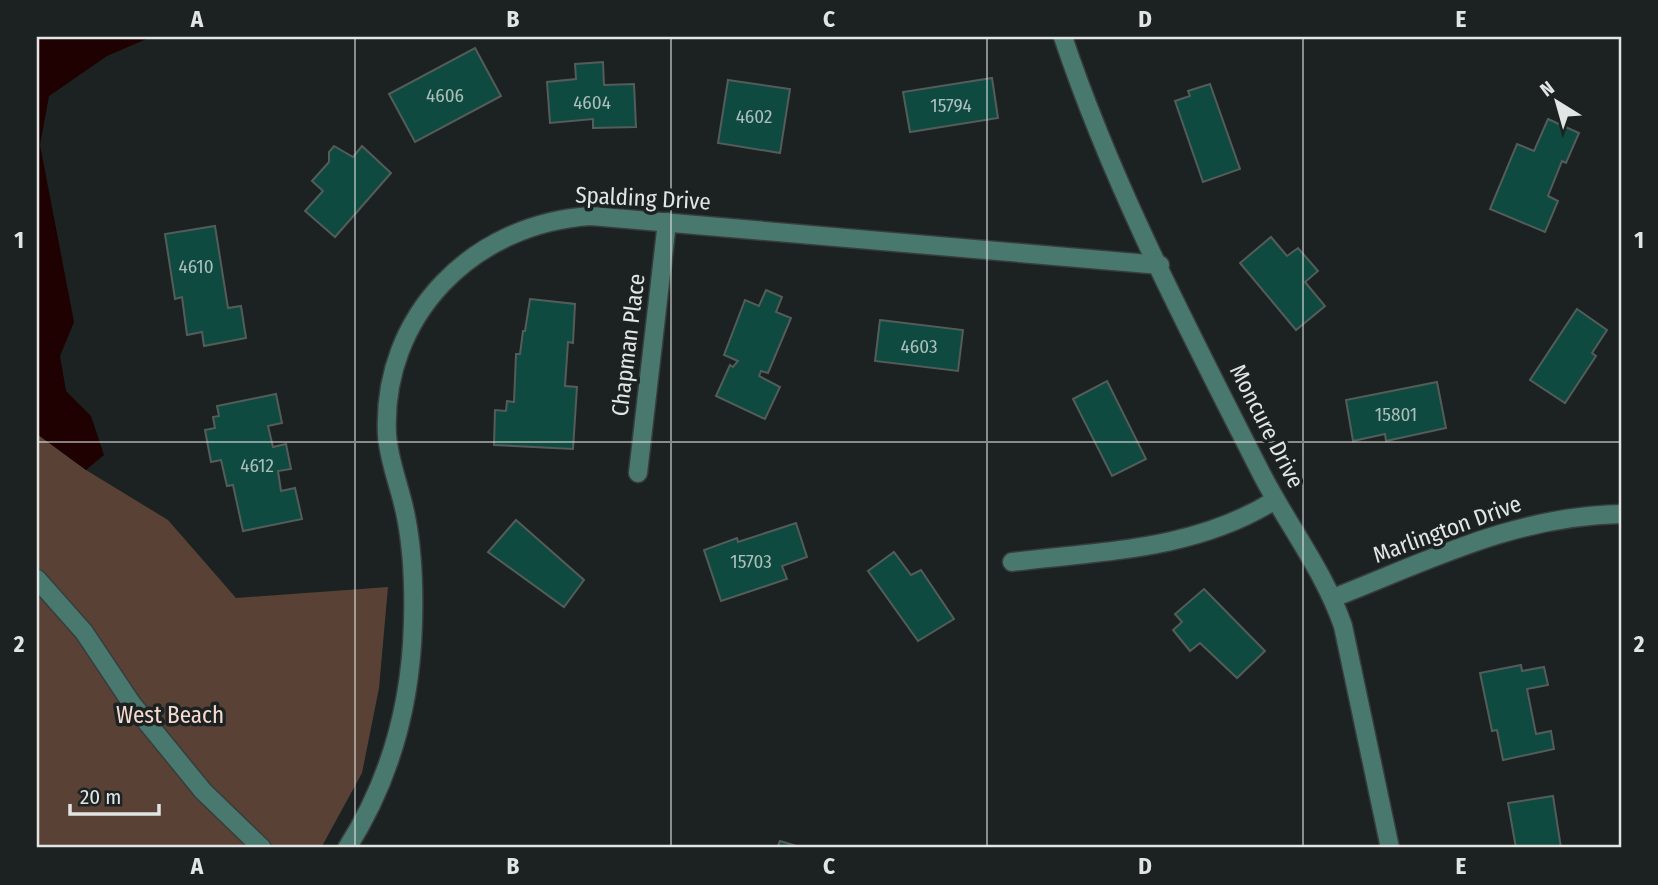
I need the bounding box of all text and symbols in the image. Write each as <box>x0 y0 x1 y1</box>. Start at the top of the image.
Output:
text: A <box>190 5 204 33</box>
text: B <box>507 5 520 33</box>
text: C <box>823 5 835 33</box>
text: D <box>1138 5 1152 33</box>
text: E <box>1456 5 1467 33</box>
north arrow <box>1522 66 1592 136</box>
text: N <box>1536 76 1559 101</box>
house number: 4606 <box>426 84 464 107</box>
house number: 4604 <box>573 91 611 114</box>
house number: 15794 <box>930 94 972 117</box>
house number: 4602 <box>736 105 772 128</box>
street label: Spalding Drive <box>575 180 711 216</box>
text: 1 <box>14 226 24 254</box>
text: 1 <box>1634 226 1644 254</box>
house number: 4610 <box>178 255 214 278</box>
street label: Chapman Place <box>605 272 651 418</box>
house number: 4603 <box>901 335 937 358</box>
street label: Moncure Drive <box>1224 359 1310 493</box>
house number: 15801 <box>1375 403 1417 426</box>
house number: 4612 <box>240 454 274 477</box>
street label: Marlington Drive <box>1369 489 1525 569</box>
house number: 15703 <box>730 550 772 573</box>
text: 2 <box>13 630 25 658</box>
text: 2 <box>1633 630 1645 658</box>
park label: West Beach <box>116 701 224 729</box>
scale bar <box>70 773 159 817</box>
text: 20 m <box>80 784 121 810</box>
text: A <box>190 852 204 880</box>
text: B <box>507 852 520 880</box>
text: C <box>823 852 835 880</box>
text: D <box>1138 852 1152 880</box>
text: E <box>1456 852 1467 880</box>

